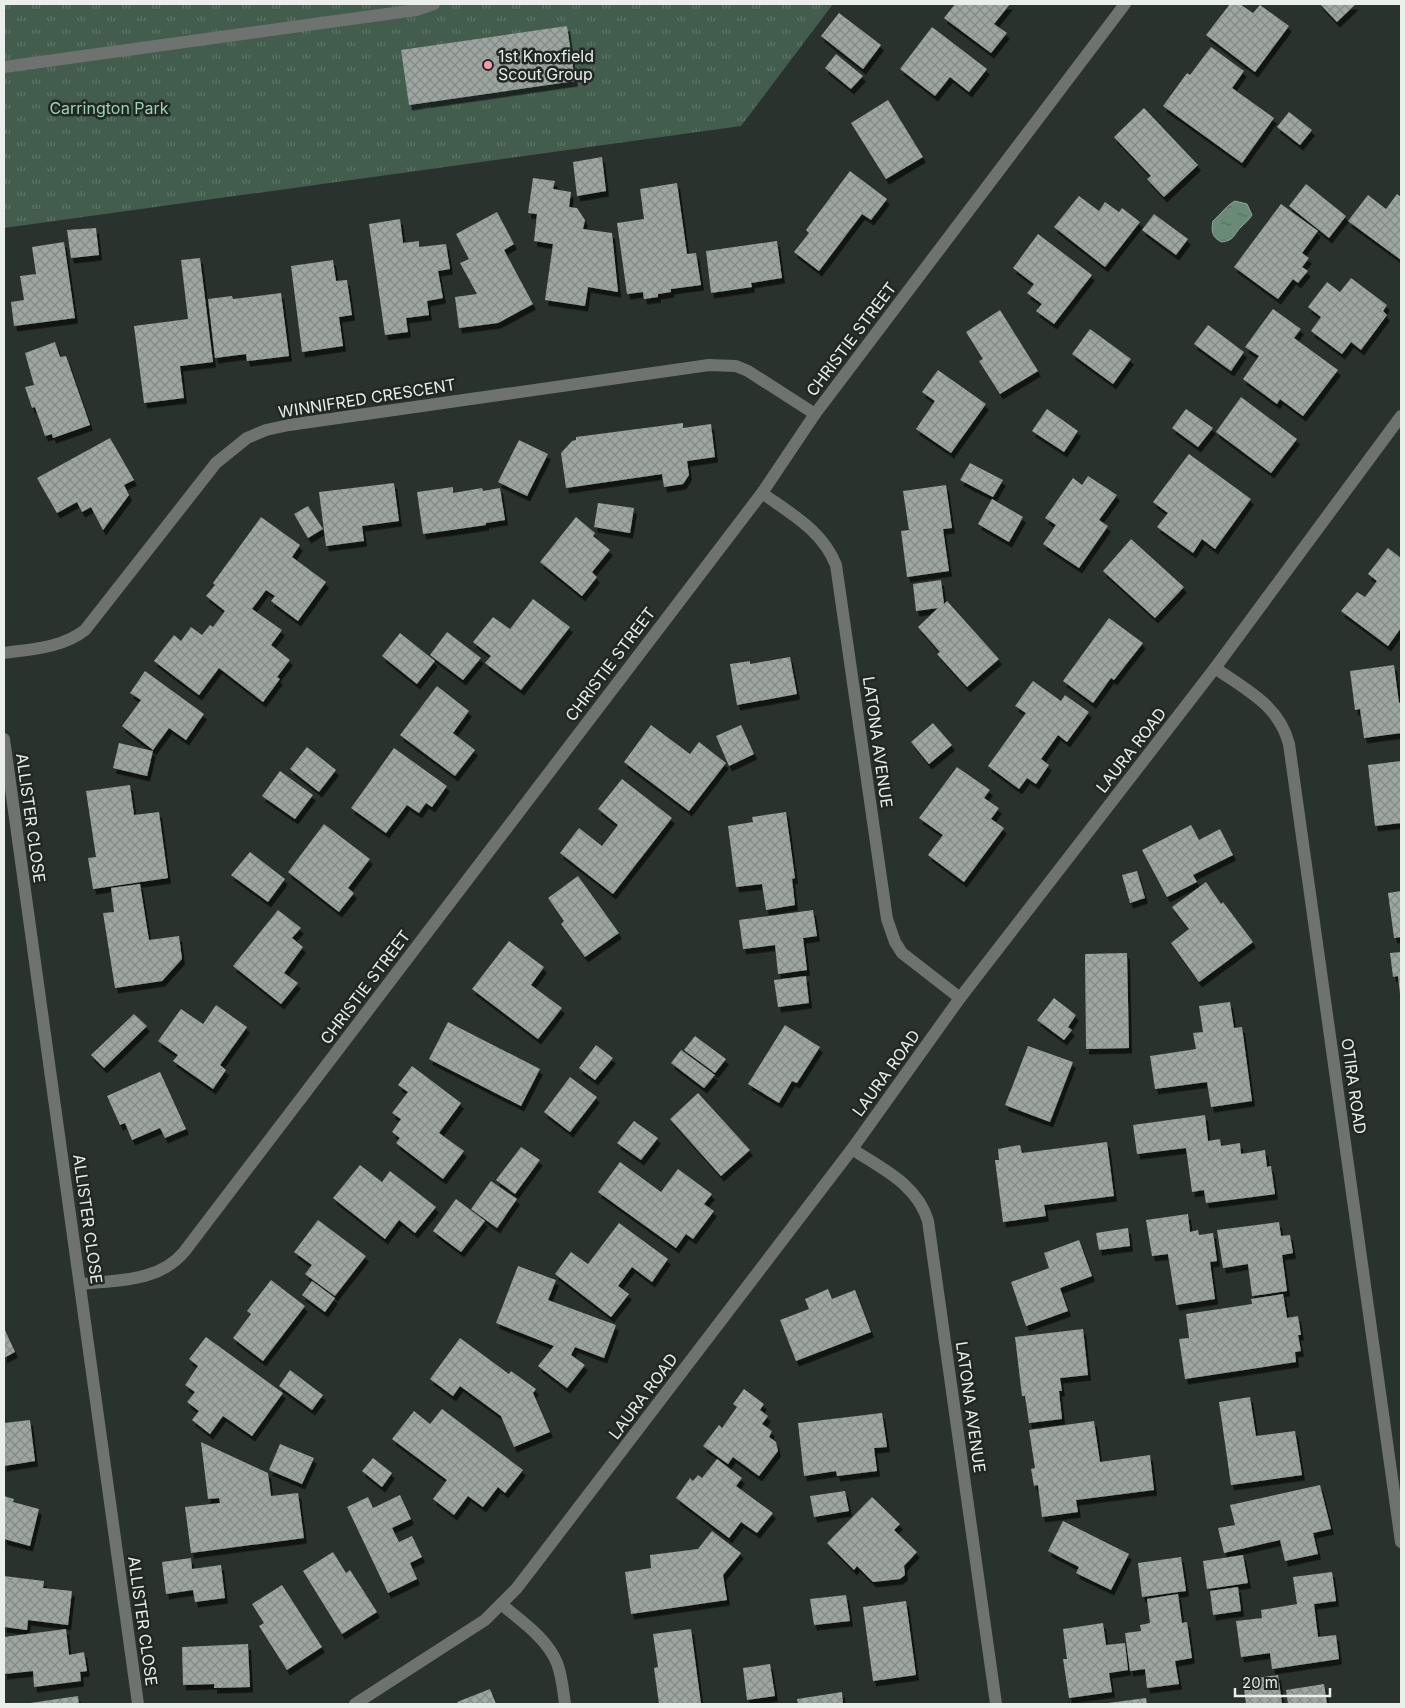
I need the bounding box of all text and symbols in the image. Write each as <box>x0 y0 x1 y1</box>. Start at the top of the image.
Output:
place label: 1st Knoxfield Scout Group <box>498 46 594 84</box>
marker: 1st Knoxfield Scout Group <box>482 59 494 71</box>
park label: Carrington Park <box>49 98 169 118</box>
street label: CHRISTIE STREET <box>802 278 900 400</box>
street label: WINNIFRED CRESCENT <box>277 374 457 422</box>
street label: CHRISTIE STREET <box>561 603 659 725</box>
street label: LATONA AVENUE <box>859 675 897 809</box>
street label: LAURA ROAD <box>1092 704 1170 796</box>
street label: ALLISTER CLOSE <box>12 752 50 884</box>
street label: CHRISTIE STREET <box>316 926 414 1048</box>
street label: LAURA ROAD <box>848 1026 924 1120</box>
street label: OTIRA ROAD <box>1337 1037 1371 1135</box>
street label: ALLISTER CLOSE <box>69 1153 107 1285</box>
street label: LATONA AVENUE <box>952 1340 990 1474</box>
street label: LAURA ROAD <box>604 1349 682 1443</box>
street label: ALLISTER CLOSE <box>124 1555 162 1687</box>
scale bar <box>1235 1666 1330 1698</box>
text: 20 m <box>1242 1673 1278 1692</box>

